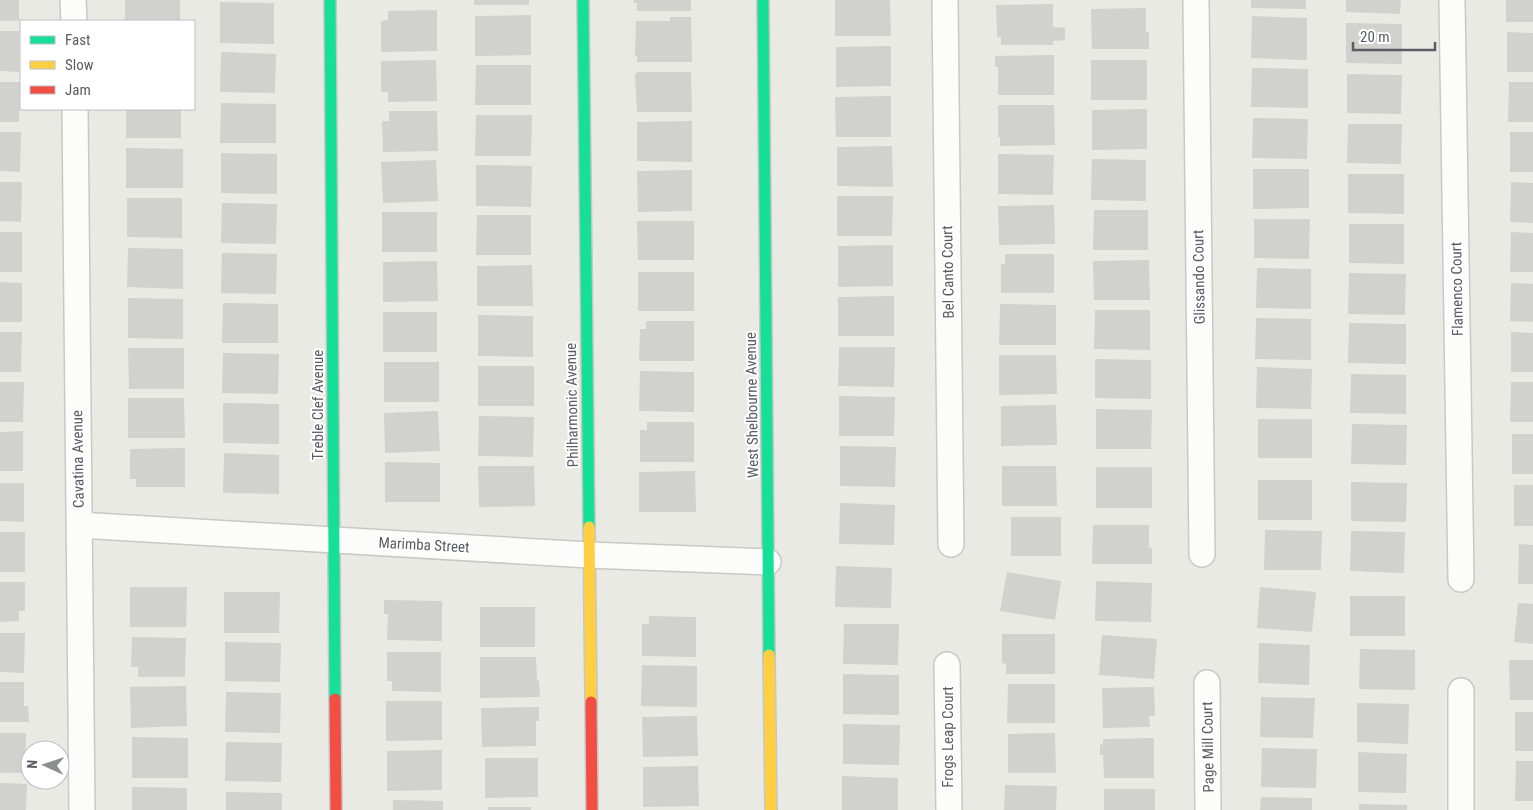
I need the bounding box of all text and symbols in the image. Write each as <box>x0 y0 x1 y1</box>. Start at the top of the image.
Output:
legend <box>20 20 195 110</box>
scale bar <box>1353 20 1436 52</box>
text: 20 m <box>1360 28 1390 46</box>
text: Fast <box>65 31 90 49</box>
text: Slow <box>65 56 94 74</box>
text: Jam <box>65 81 91 99</box>
street label: Bel Canto Court <box>938 225 958 319</box>
street label: Glissando Court <box>1189 229 1209 325</box>
street label: Flamenco Court <box>1447 242 1467 336</box>
street label: West Shelbourne Avenue <box>742 332 762 478</box>
street label: Philharmonic Avenue <box>562 343 582 467</box>
street label: Treble Clef Avenue <box>309 350 327 460</box>
street label: Cavatina Avenue <box>68 410 88 508</box>
street label: Marimba Street <box>378 534 470 556</box>
street label: Frogs Leap Court <box>939 686 957 788</box>
street label: Page Mill Court <box>1198 701 1218 793</box>
north arrow <box>20 740 70 790</box>
text: N <box>24 760 40 769</box>

